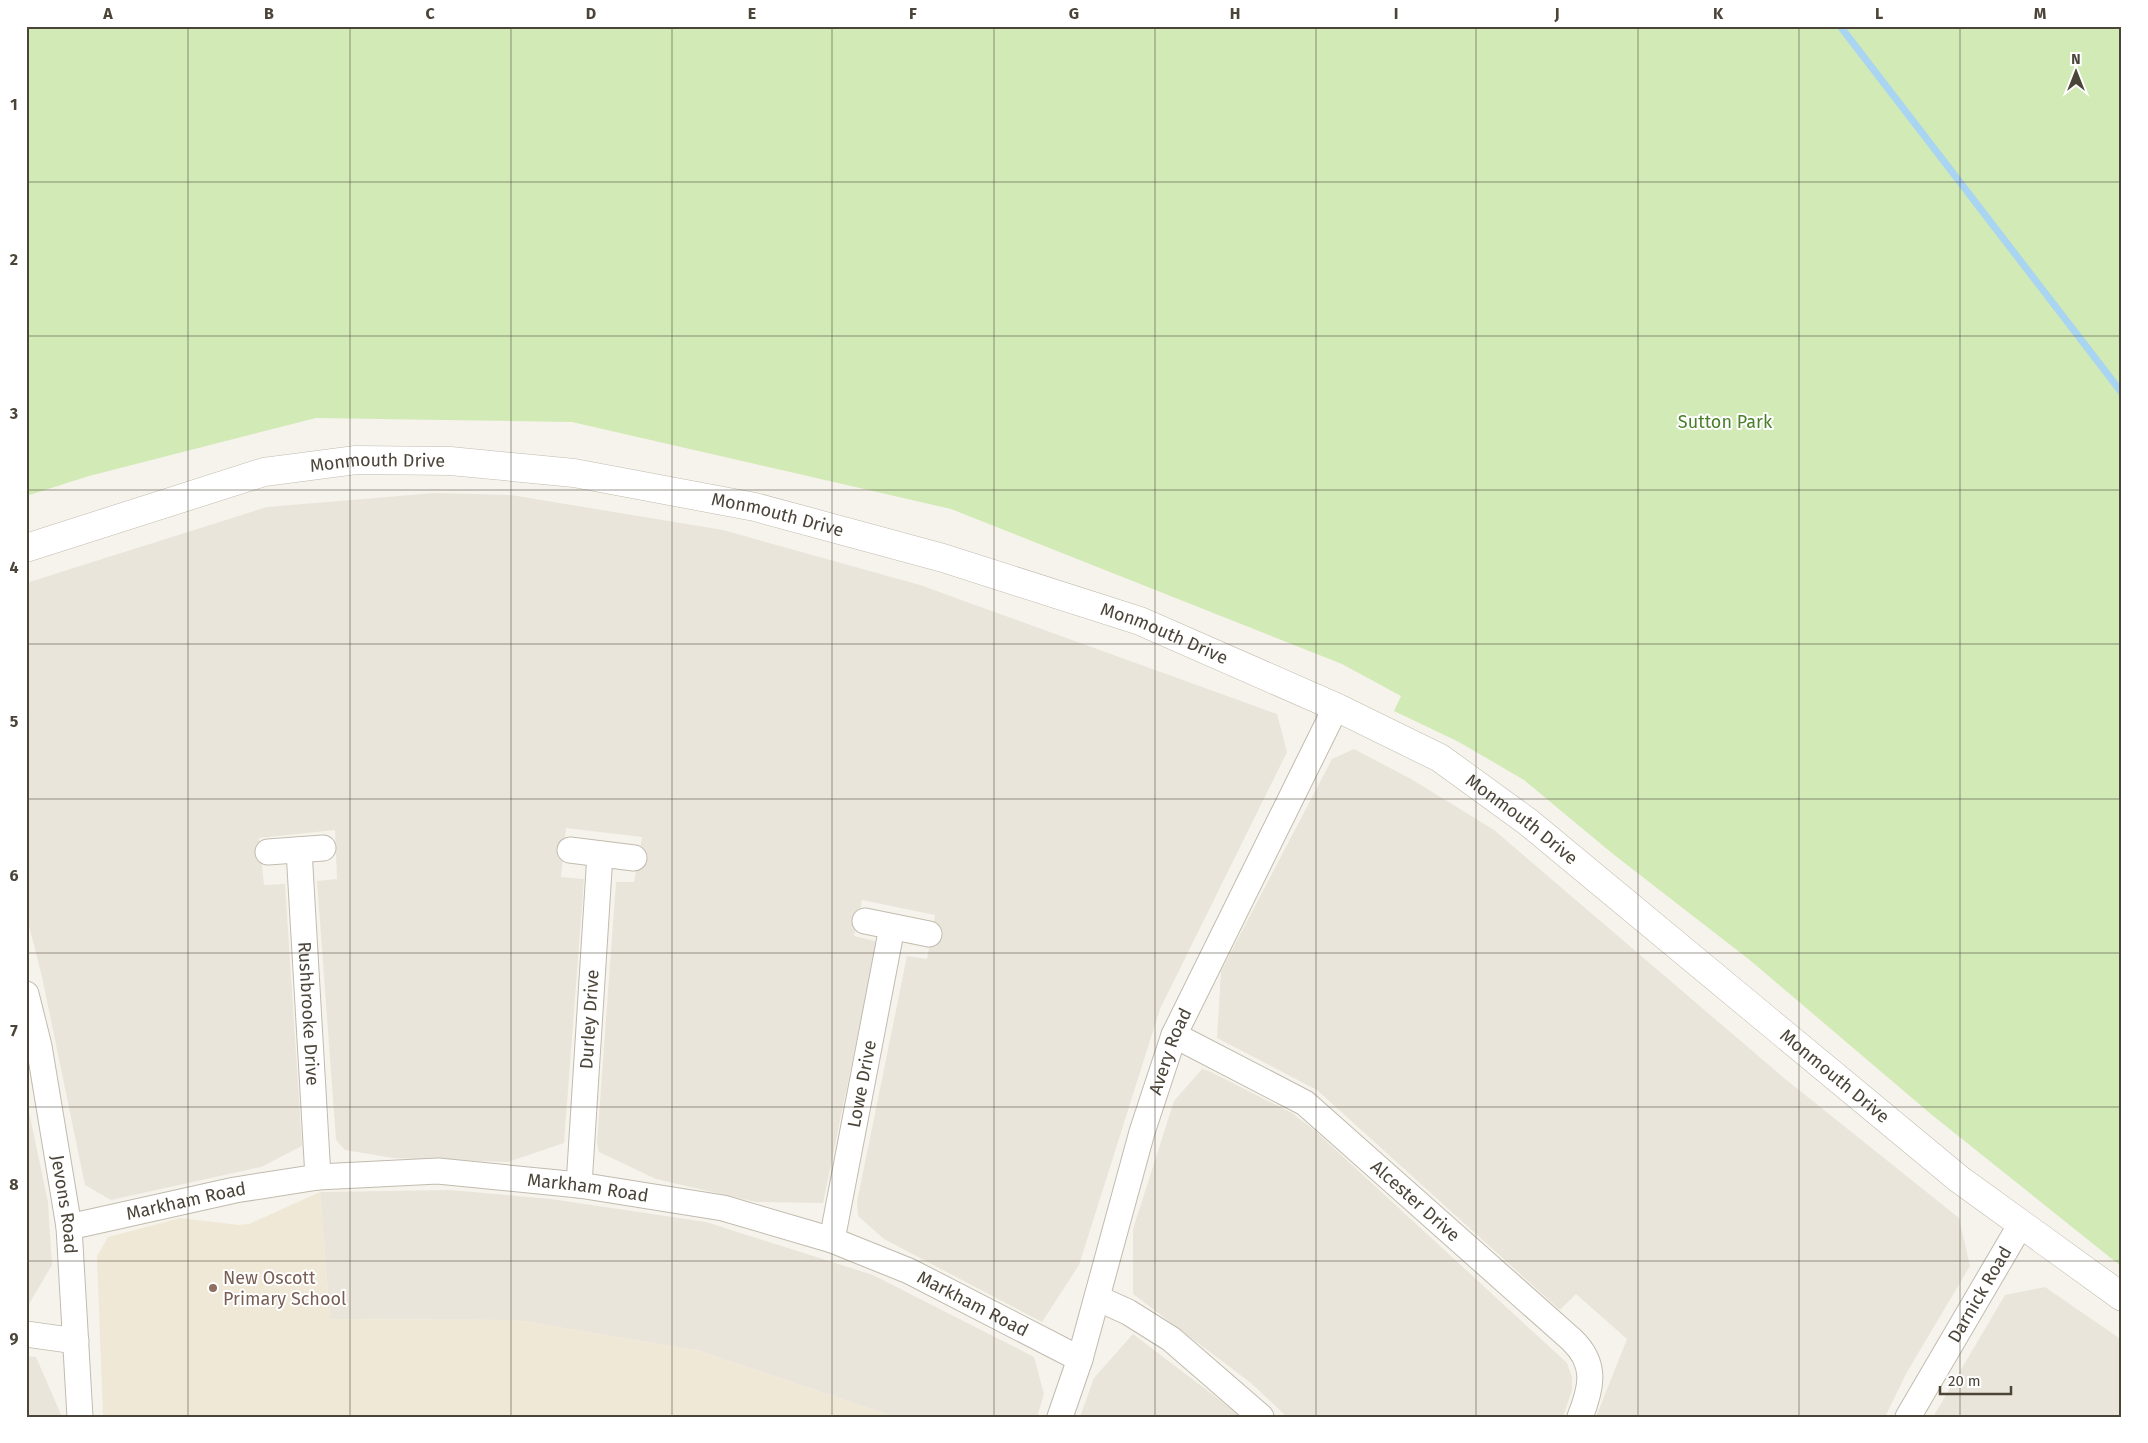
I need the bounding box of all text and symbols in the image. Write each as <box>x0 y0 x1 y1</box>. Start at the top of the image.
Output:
text: A <box>102 4 113 23</box>
text: B <box>264 4 274 23</box>
text: C <box>425 4 435 23</box>
text: D <box>586 4 596 23</box>
text: E <box>748 4 756 23</box>
text: F <box>909 4 917 23</box>
text: G <box>1069 4 1079 23</box>
text: H <box>1230 4 1240 23</box>
text: I <box>1394 4 1398 23</box>
text: J <box>1553 4 1560 23</box>
text: K <box>1713 4 1724 23</box>
text: L <box>1875 4 1883 23</box>
text: M <box>2034 4 2047 23</box>
north arrow <box>2050 48 2100 98</box>
text: N <box>2071 51 2081 68</box>
text: 1 <box>10 95 18 114</box>
text: 2 <box>10 250 18 269</box>
text: 3 <box>9 404 18 423</box>
park label: Sutton Park <box>1678 411 1773 433</box>
street label: Monmouth Drive <box>309 449 445 477</box>
street label: Monmouth Drive <box>710 488 846 542</box>
text: 4 <box>9 558 19 577</box>
street label: Monmouth Drive <box>1098 598 1231 669</box>
text: 5 <box>10 712 19 731</box>
street label: Monmouth Drive <box>1461 769 1582 869</box>
text: 6 <box>9 866 19 885</box>
street label: Rushbrooke Drive <box>293 941 324 1086</box>
street label: Durley Drive <box>575 969 604 1070</box>
street label: Avery Road <box>1144 1004 1197 1098</box>
text: 7 <box>10 1021 18 1040</box>
street label: Monmouth Drive <box>1776 1024 1894 1128</box>
street label: Lowe Drive <box>843 1038 881 1130</box>
street label: Jevons Road <box>46 1153 82 1254</box>
street label: Alcester Drive <box>1366 1155 1464 1246</box>
street label: Markham Road <box>526 1169 650 1207</box>
text: 8 <box>9 1175 19 1194</box>
street label: Markham Road <box>124 1177 248 1225</box>
street label: Darnick Road <box>1943 1242 2017 1347</box>
street label: Markham Road <box>913 1266 1032 1341</box>
place label: New Oscott Primary School <box>223 1267 346 1310</box>
marker: New Oscott Primary School <box>207 1282 219 1294</box>
text: 9 <box>10 1329 19 1348</box>
scale bar <box>1940 1363 2012 1395</box>
text: 20 m <box>1948 1372 1981 1390</box>

